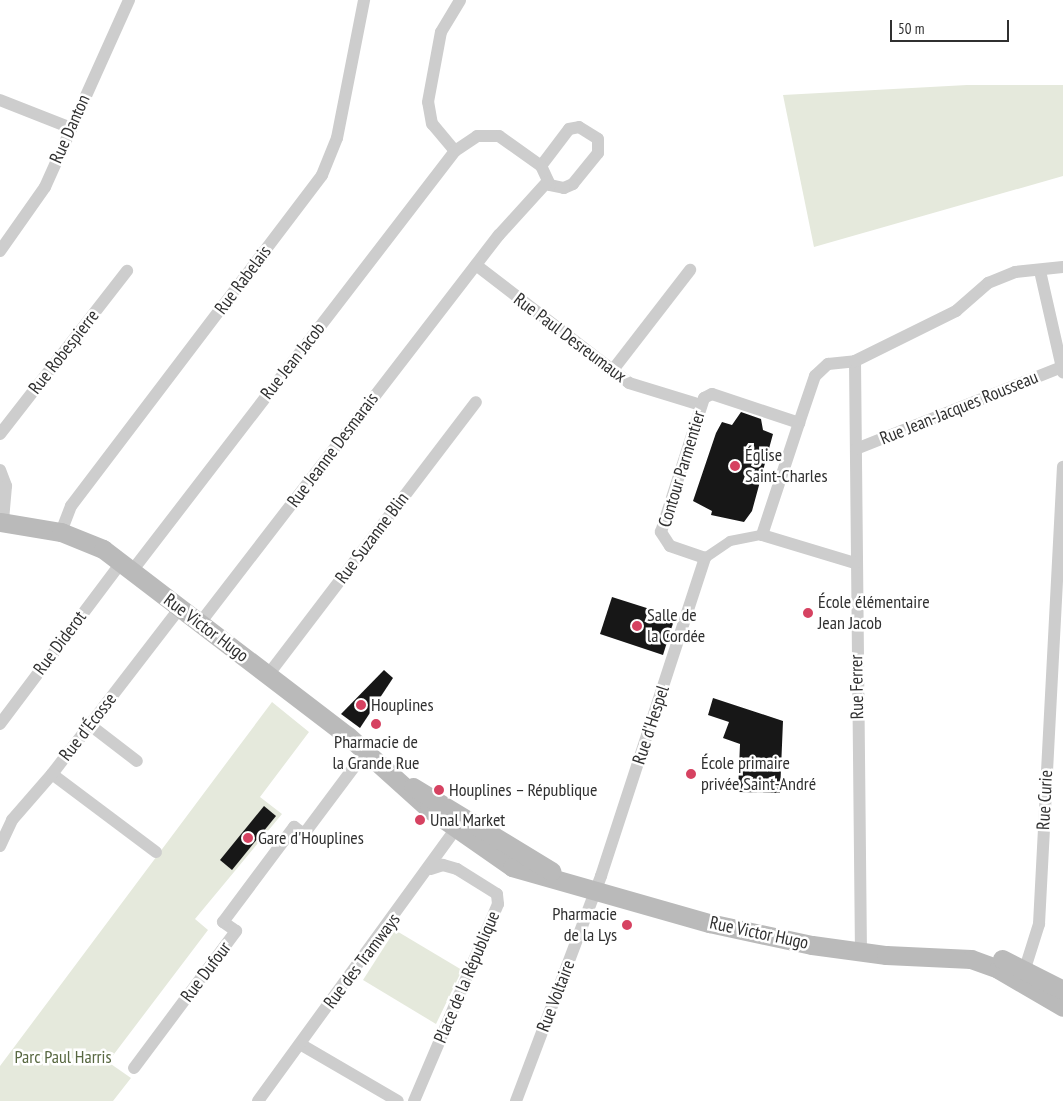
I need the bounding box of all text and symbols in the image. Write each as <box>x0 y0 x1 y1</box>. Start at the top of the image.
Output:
scale bar <box>893 10 1012 42</box>
text: 50 m <box>898 19 924 38</box>
street label: Rue Danton <box>45 91 95 167</box>
street label: Rue Rabelais <box>210 241 276 319</box>
street label: Rue Paul Desreumaux <box>509 289 631 387</box>
street label: Rue Robespierre <box>24 305 104 399</box>
street label: Rue Jean Jacob <box>256 318 330 404</box>
street label: Rue Jean-Jacques Rousseau <box>877 366 1041 450</box>
street label: Rue Jeanne Desmarais <box>283 389 383 511</box>
street label: Contour Parmentier <box>654 408 710 530</box>
place label: Église Saint-Charles <box>745 445 827 488</box>
marker: Église Saint-Charles <box>729 460 741 472</box>
street label: Rue Suzanne Blin <box>331 488 413 588</box>
street label: Rue Victor Hugo <box>159 589 253 667</box>
place label: École élémentaire Jean Jacob <box>818 592 930 634</box>
place label: Salle de la Cordée <box>647 605 705 648</box>
street label: Rue Diderot <box>29 607 91 679</box>
marker: École élémentaire Jean Jacob <box>802 607 814 619</box>
marker: Salle de la Cordée <box>631 620 643 632</box>
street label: Rue Ferrer <box>846 654 868 720</box>
street label: Rue d'Hespel <box>628 683 674 767</box>
street label: Rue d'Écosse <box>55 689 121 765</box>
place label: Houplines <box>371 694 434 716</box>
marker: Houplines <box>355 699 367 711</box>
marker: Pharmacie de la Grande Rue <box>370 718 382 730</box>
place label: Pharmacie de la Grande Rue <box>332 732 420 774</box>
place label: École primaire privée Saint-André <box>701 753 816 796</box>
marker: École primaire privée Saint-André <box>685 768 697 780</box>
street label: Rue Curie <box>1033 770 1057 830</box>
place label: Houplines – République <box>449 779 599 801</box>
marker: Houplines – République <box>433 784 445 796</box>
place label: Unal Market <box>430 809 505 831</box>
marker: Unal Market <box>414 814 426 826</box>
place label: Gare d'Houplines <box>258 827 364 849</box>
marker: Gare d'Houplines <box>242 832 254 844</box>
place label: Pharmacie de la Lys <box>552 904 617 946</box>
street label: Place de la République <box>429 908 505 1046</box>
street label: Rue des Tramways <box>319 909 405 1013</box>
street label: Rue Victor Hugo <box>708 912 810 954</box>
marker: Pharmacie de la Lys <box>621 919 633 931</box>
street label: Rue Dufour <box>176 938 236 1006</box>
street label: Rue Voltaire <box>532 957 580 1035</box>
park label: Parc Paul Harris <box>14 1046 112 1068</box>

